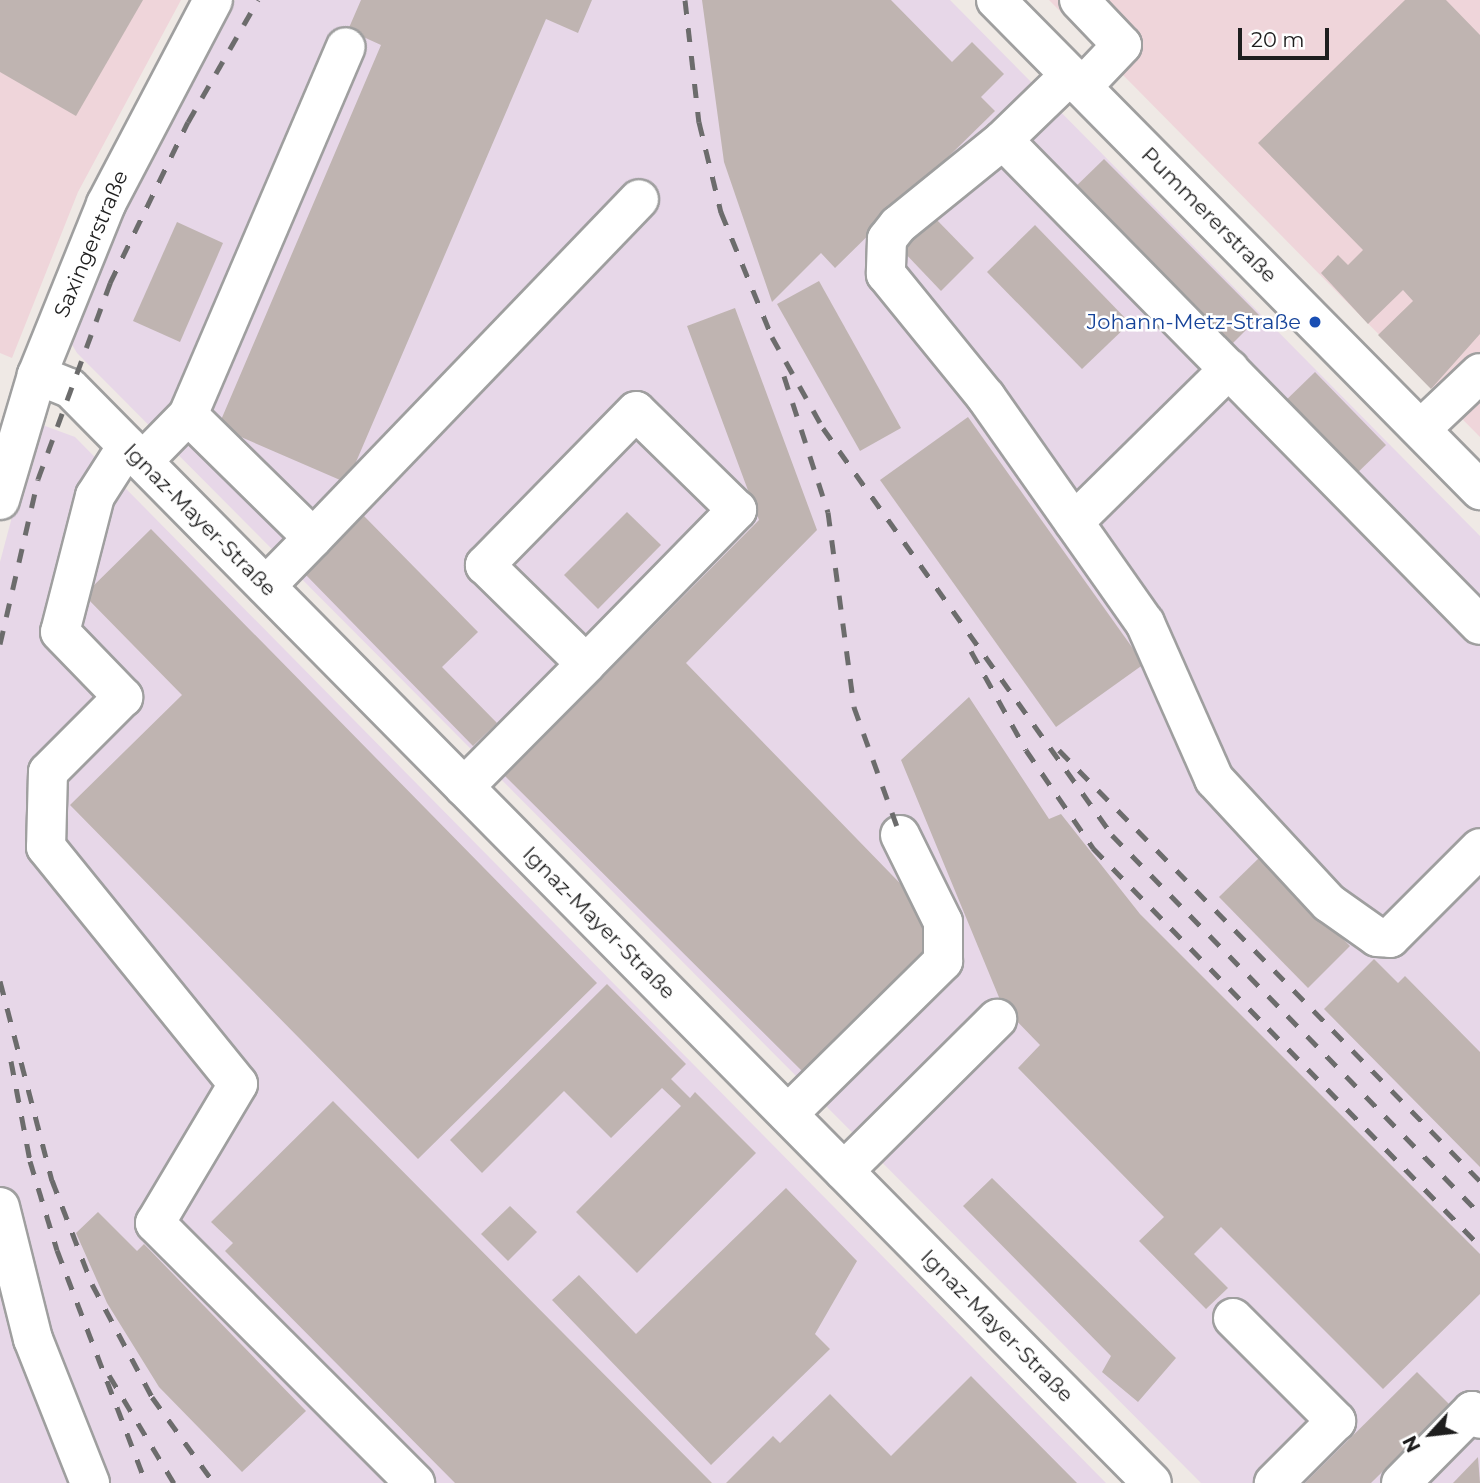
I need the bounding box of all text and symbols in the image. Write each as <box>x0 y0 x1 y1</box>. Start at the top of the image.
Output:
scale bar <box>1242 14 1333 58</box>
text: 20 m <box>1251 27 1305 52</box>
street label: Pummererstraße <box>1136 142 1282 288</box>
street label: Saxingerstraße <box>49 167 133 321</box>
place label: Johann-Metz-Straße <box>1087 309 1301 335</box>
marker: Johann-Metz-Straße <box>1307 314 1323 330</box>
street label: Ignaz-Mayer-Straße <box>118 438 282 602</box>
street label: Ignaz-Mayer-Straße <box>517 841 681 1005</box>
street label: Ignaz-Mayer-Straße <box>915 1244 1079 1408</box>
north arrow <box>1396 1399 1466 1469</box>
text: N <box>1398 1432 1426 1456</box>

